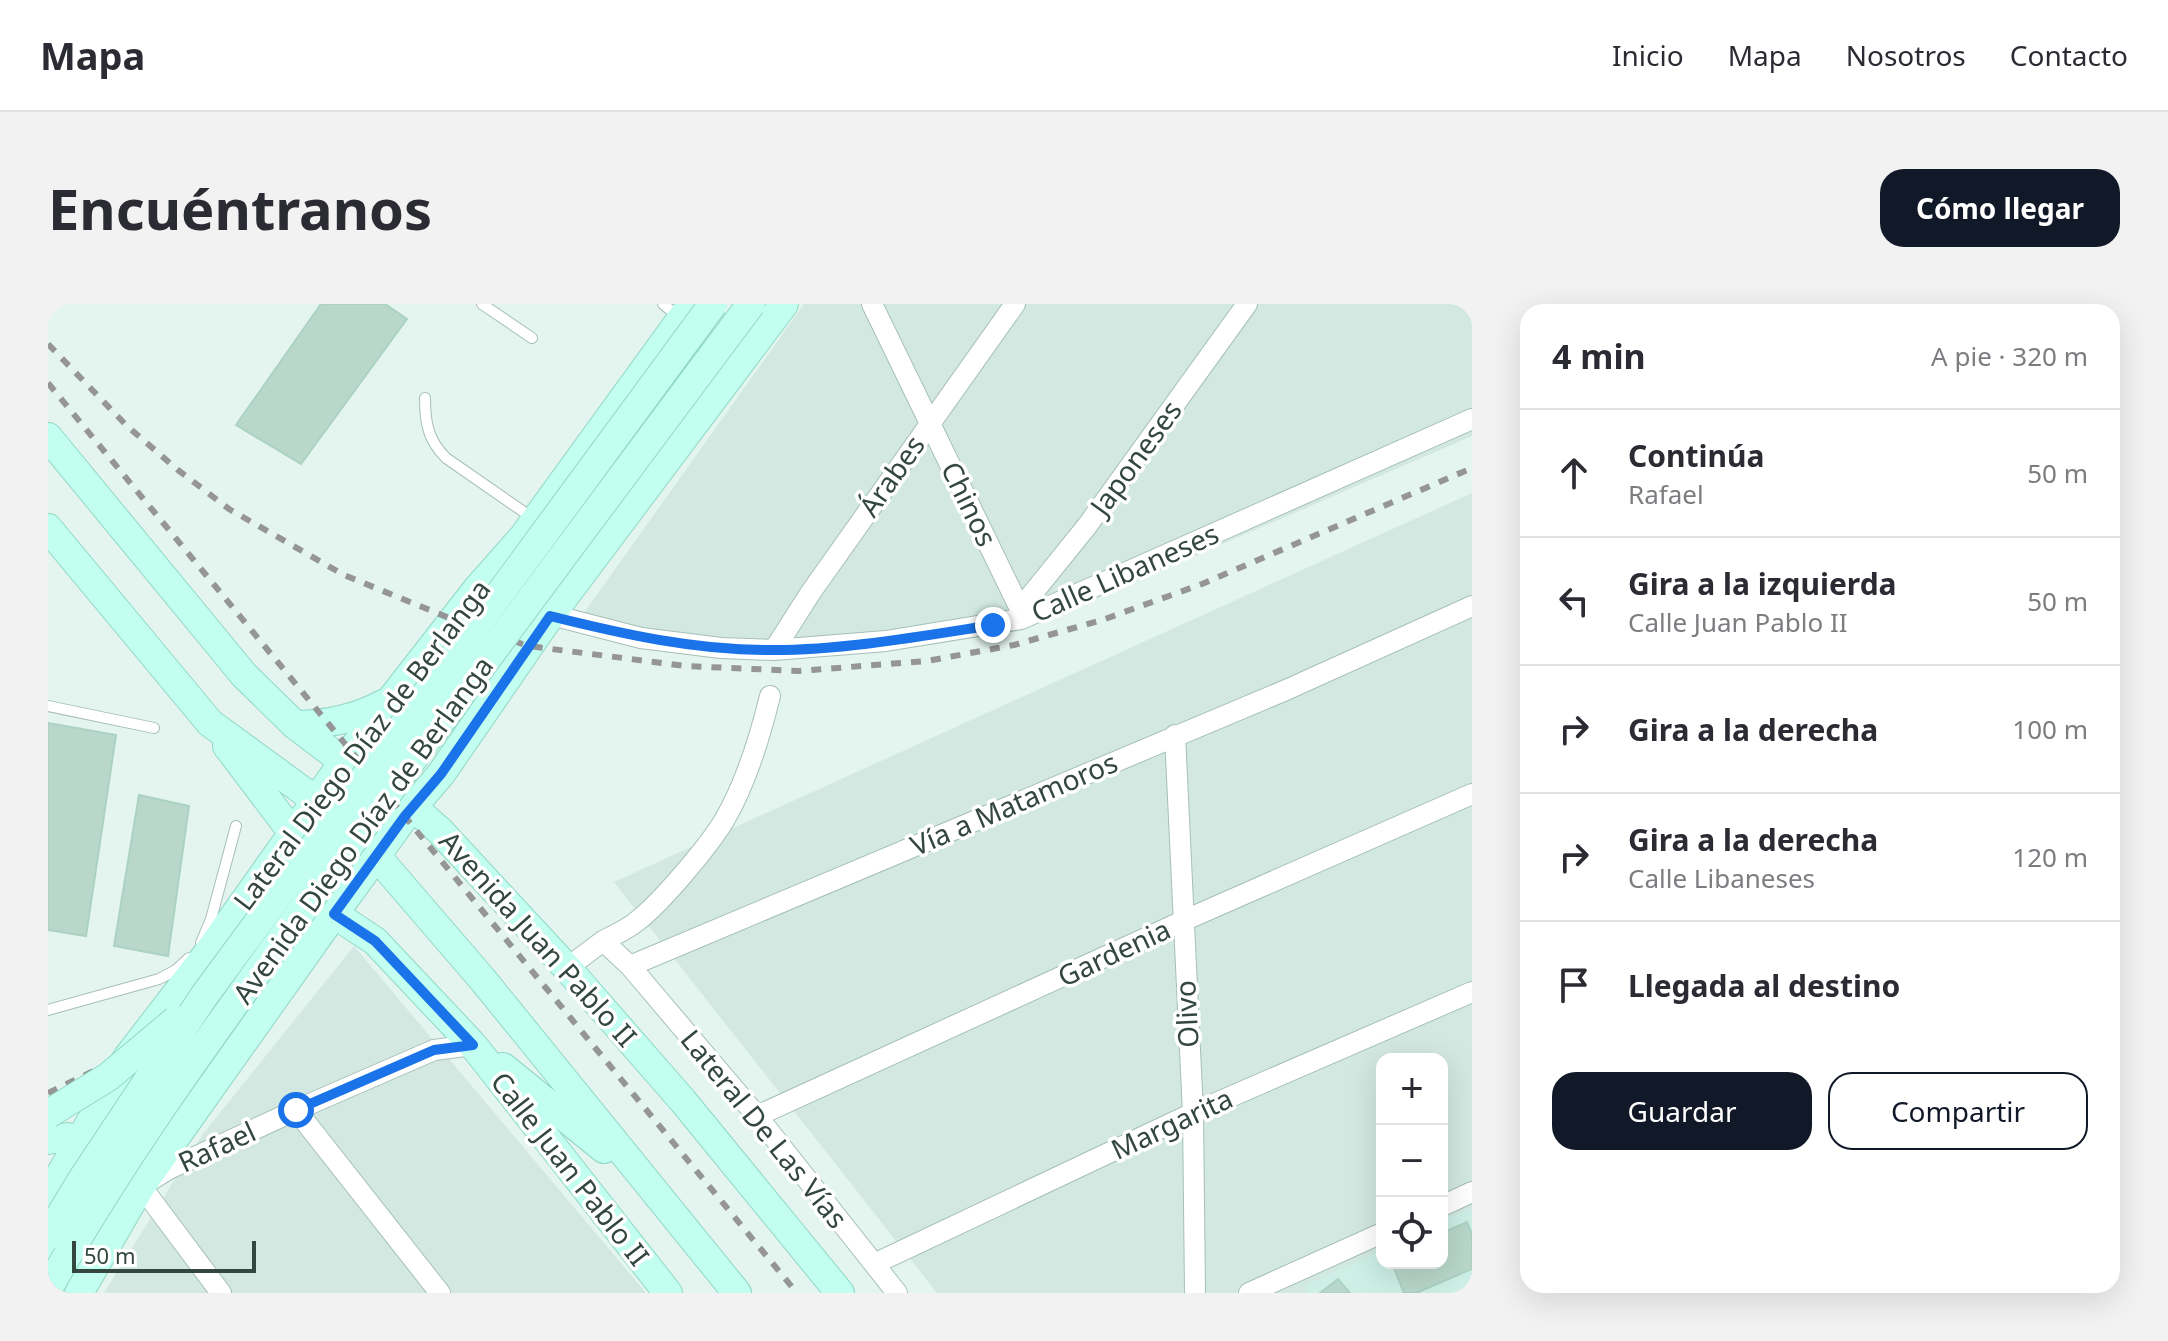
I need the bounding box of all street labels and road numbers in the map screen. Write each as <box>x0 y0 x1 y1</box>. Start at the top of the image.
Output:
street label: Japoneses <box>1079 392 1190 525</box>
street label: Árabes <box>850 427 933 524</box>
street label: Chinos <box>933 455 1007 552</box>
street label: Calle Libaneses <box>1025 514 1224 630</box>
street label: Lateral Diego Díaz de Berlanga <box>224 571 498 918</box>
street label: Avenida Diego Díaz de Berlanga <box>223 648 501 1011</box>
street label: Vía a Matamoros <box>904 742 1123 864</box>
street label: Avenida Juan Pablo II <box>432 822 646 1054</box>
street label: Gardenia <box>1051 909 1176 995</box>
street label: Olivo <box>1165 979 1207 1049</box>
street label: Lateral De Las Vías <box>673 1021 857 1236</box>
street label: Calle Juan Pablo II <box>483 1064 659 1273</box>
street label: Margarita <box>1105 1078 1238 1168</box>
street label: Rafael <box>172 1112 262 1181</box>

